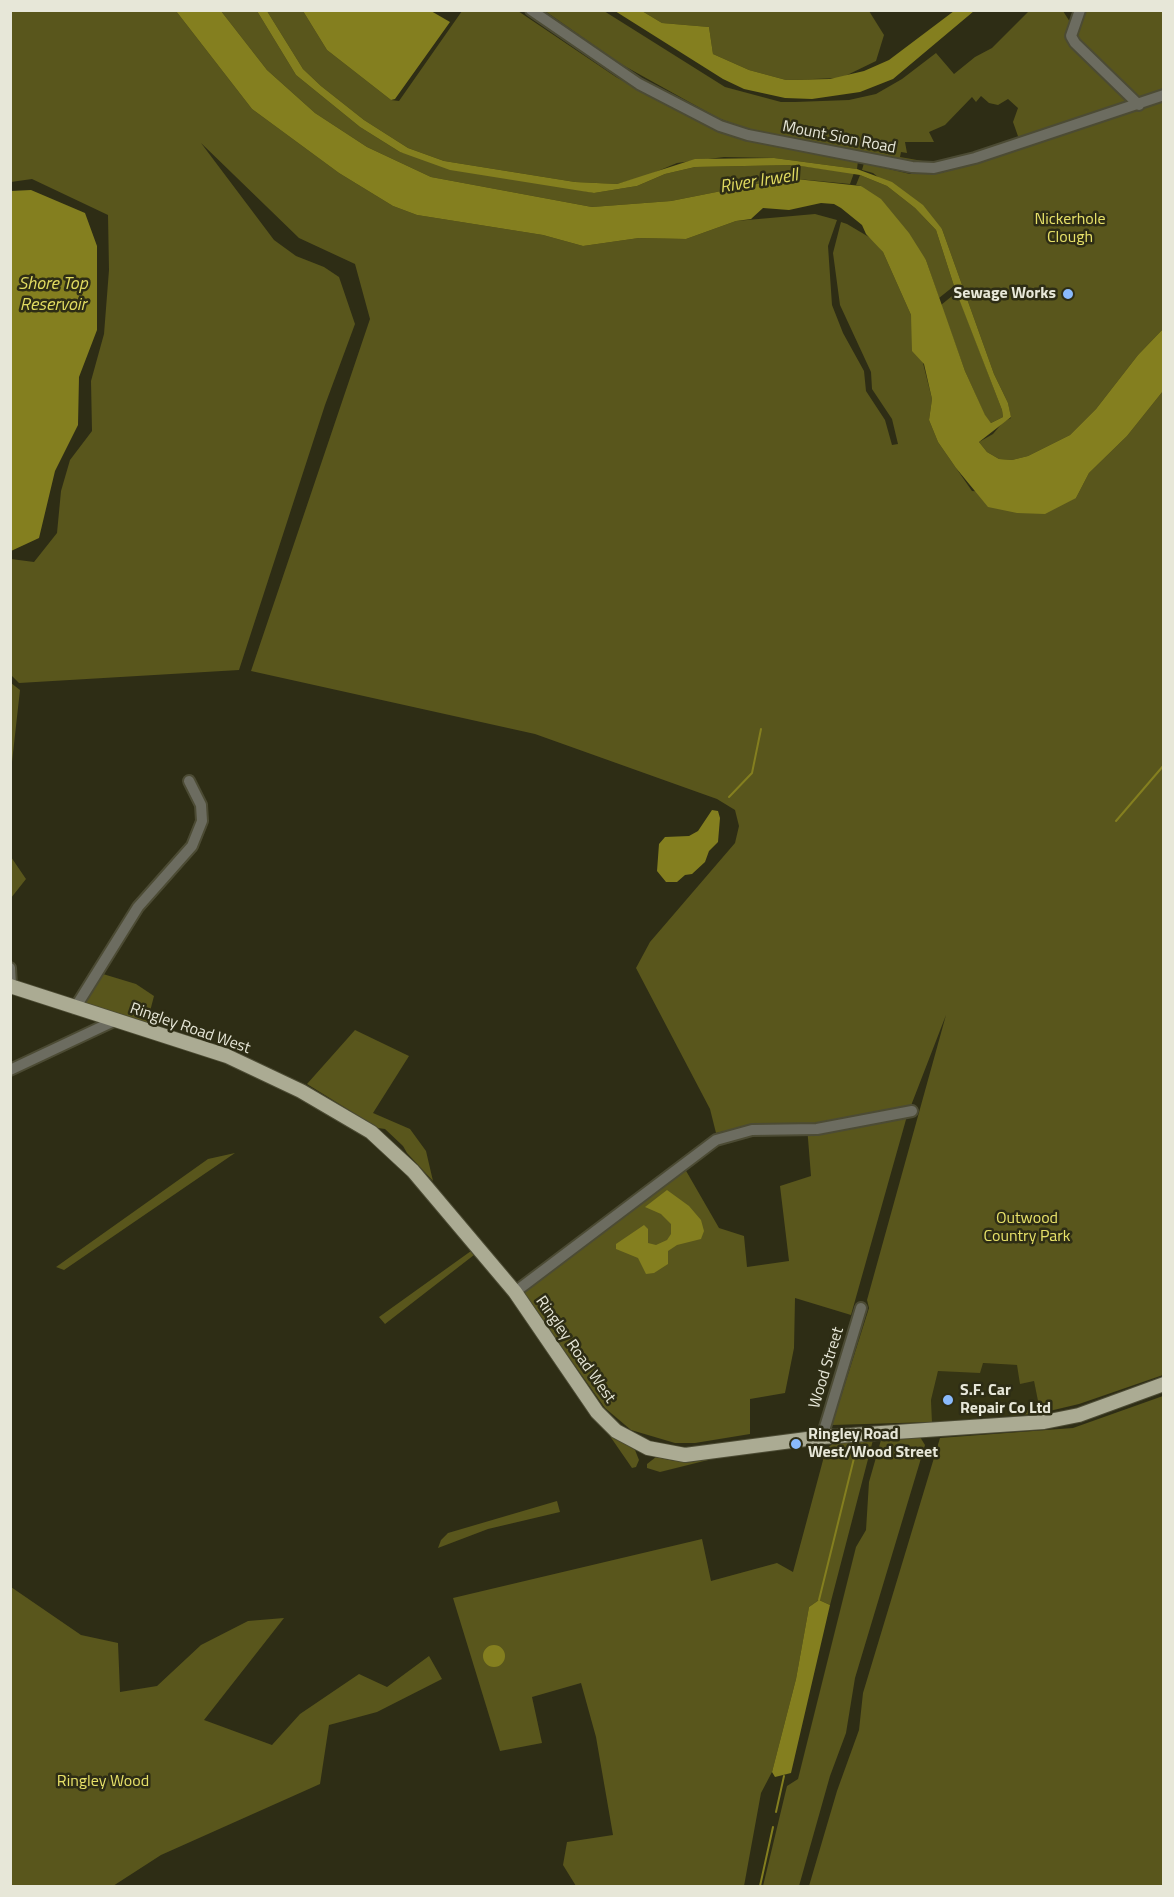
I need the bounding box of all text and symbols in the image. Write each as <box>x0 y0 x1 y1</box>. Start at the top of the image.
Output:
street label: Mount Sion Road <box>781 118 897 158</box>
water label: River Irwell <box>718 165 800 199</box>
park label: Nickerhole Clough <box>1034 210 1106 248</box>
water label: Shore Top Reservoir <box>18 274 88 316</box>
place label: Sewage Works <box>954 284 1056 304</box>
marker: Sewage Works <box>1061 287 1075 301</box>
street label: Ringley Road West <box>127 999 253 1059</box>
park label: Outwood Country Park <box>983 1209 1071 1247</box>
street label: Ringley Road West <box>531 1293 619 1407</box>
street label: Wood Street <box>806 1325 848 1411</box>
place label: S.F. Car Repair Co Ltd <box>960 1381 1051 1419</box>
marker: S.F. Car Repair Co Ltd <box>941 1393 955 1407</box>
place label: Ringley Road West/Wood Street <box>808 1425 938 1463</box>
marker: Ringley Road West/Wood Street <box>789 1437 803 1451</box>
park label: Ringley Wood <box>57 1772 149 1792</box>

